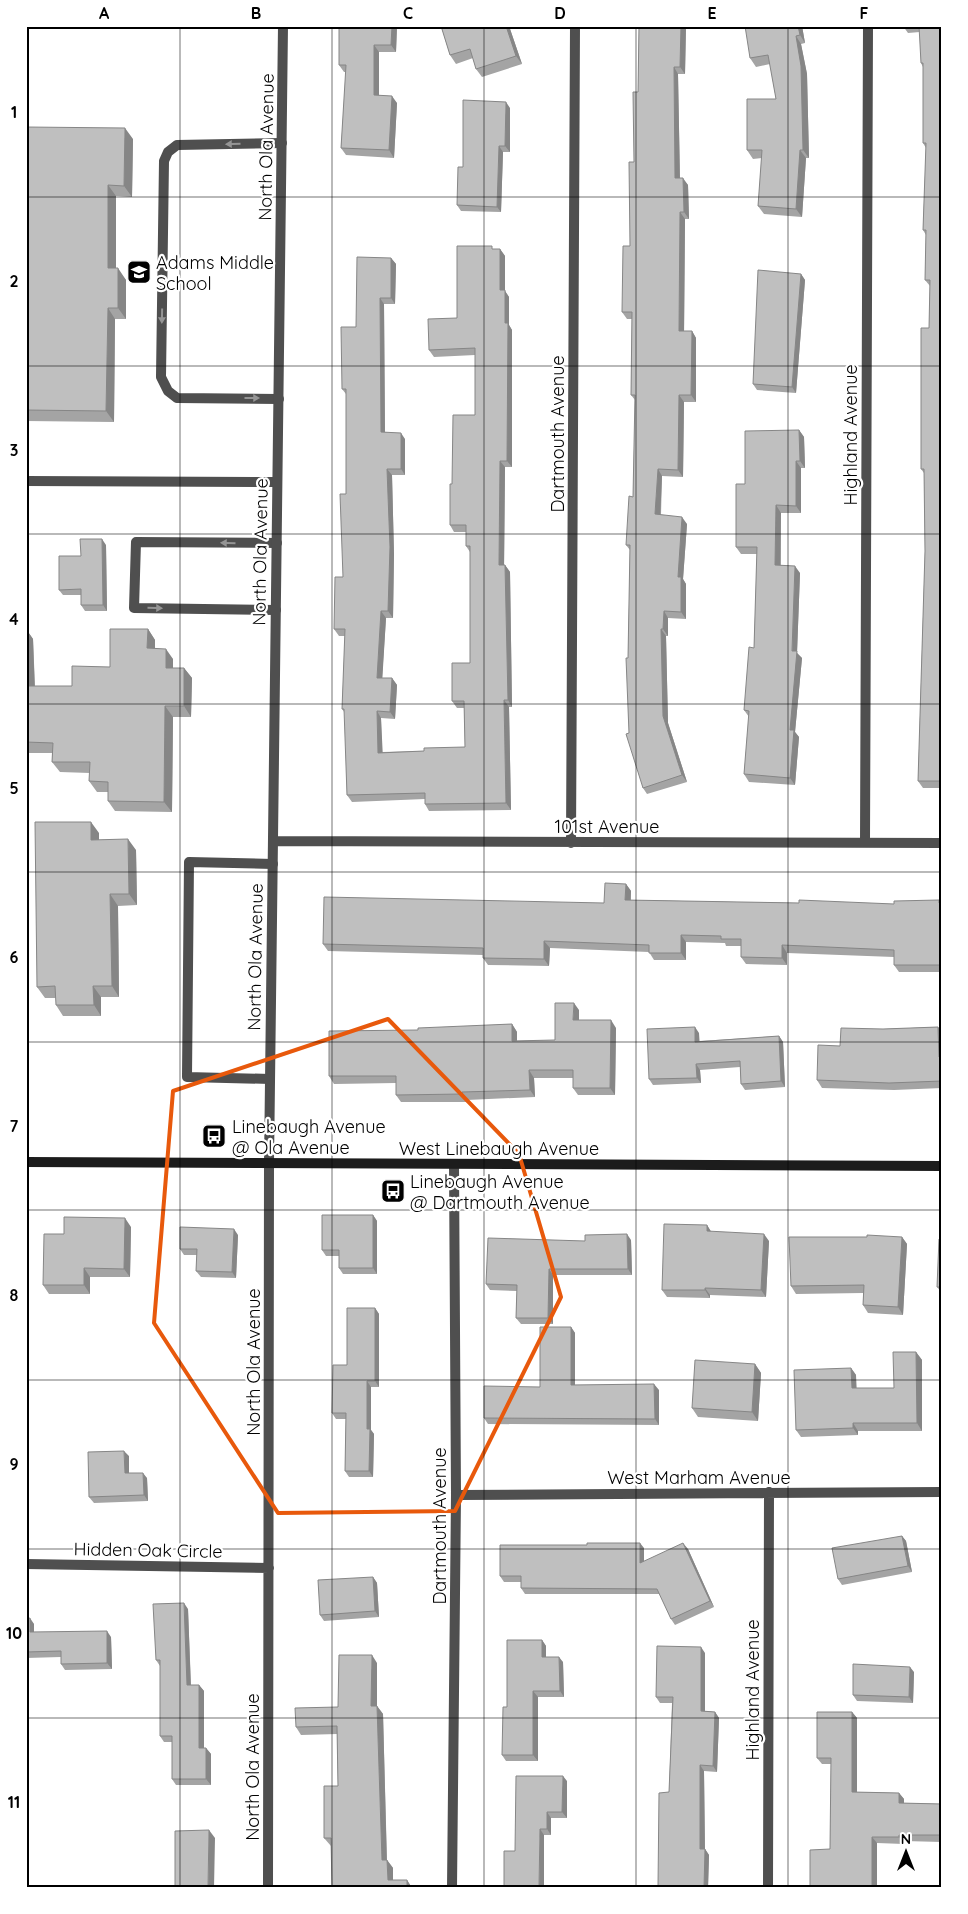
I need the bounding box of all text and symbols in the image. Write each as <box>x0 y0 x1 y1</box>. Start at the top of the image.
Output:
text: A <box>99 3 110 23</box>
text: B <box>251 3 261 23</box>
text: C <box>403 3 413 23</box>
text: D <box>554 3 566 23</box>
text: E <box>707 3 717 23</box>
text: F <box>860 3 869 23</box>
street label: North Ola Avenue <box>253 73 279 221</box>
text: 1 <box>11 102 17 122</box>
one-way arrow <box>225 140 241 148</box>
place label: Adams Middle School <box>156 251 274 295</box>
school or university icon: Adams Middle School <box>126 259 152 285</box>
text: 2 <box>9 271 19 291</box>
one-way arrow <box>158 308 166 324</box>
street label: Dartmouth Avenue <box>546 355 569 513</box>
street label: Highland Avenue <box>839 364 862 506</box>
one-way arrow <box>244 394 260 402</box>
text: 3 <box>10 440 18 460</box>
street label: North Ola Avenue <box>247 478 273 626</box>
one-way arrow <box>220 539 236 547</box>
one-way arrow <box>147 604 163 612</box>
text: 4 <box>9 609 19 629</box>
text: 5 <box>9 778 19 798</box>
street label: 101st Avenue <box>554 815 660 838</box>
street label: North Ola Avenue <box>242 883 268 1031</box>
text: 6 <box>10 947 19 967</box>
place label: Linebaugh Avenue @ Ola Avenue <box>232 1115 386 1159</box>
text: 7 <box>10 1116 19 1136</box>
bus stop icon: Linebaugh Avenue @ Ola Avenue <box>201 1123 227 1149</box>
street label: West Linebaugh Avenue <box>399 1137 599 1160</box>
place label: Linebaugh Avenue @ Dartmouth Avenue <box>410 1170 590 1214</box>
bus stop icon: Linebaugh Avenue @ Dartmouth Avenue <box>380 1178 406 1204</box>
text: 8 <box>10 1285 19 1305</box>
street label: North Ola Avenue <box>242 1288 265 1436</box>
street label: Dartmouth Avenue <box>428 1447 451 1605</box>
text: 9 <box>9 1454 19 1474</box>
street label: West Marham Avenue <box>607 1466 791 1489</box>
street label: Hidden Oak Circle <box>73 1537 223 1563</box>
street label: Highland Avenue <box>741 1619 764 1761</box>
text: 10 <box>6 1623 22 1643</box>
street label: North Ola Avenue <box>241 1693 264 1841</box>
text: 11 <box>8 1792 20 1812</box>
north arrow <box>880 1826 930 1876</box>
text: N <box>901 1830 911 1848</box>

